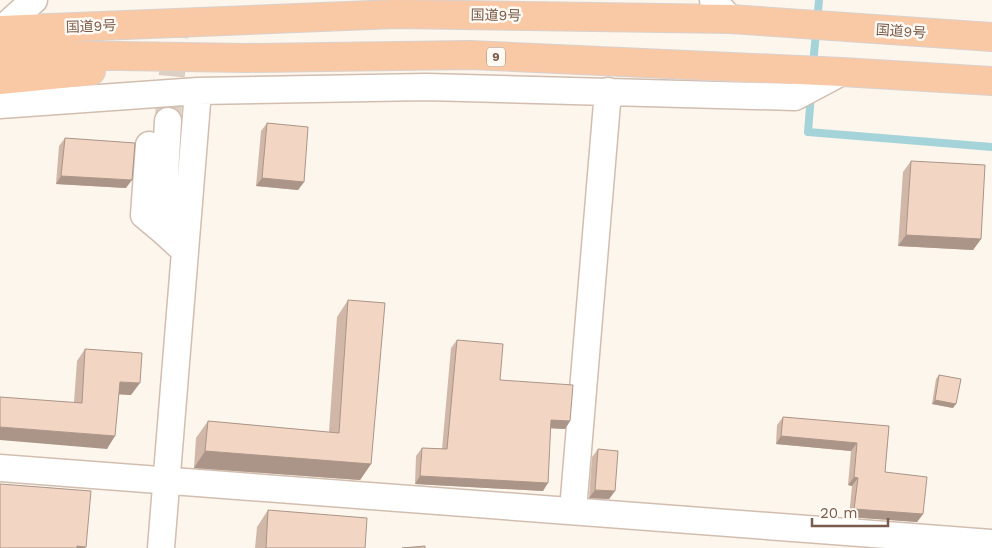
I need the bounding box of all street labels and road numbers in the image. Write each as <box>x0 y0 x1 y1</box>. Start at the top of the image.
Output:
street label: 国道9号 <box>471 7 521 23</box>
street label: 国道9号 <box>65 17 117 35</box>
street label: 国道9号 <box>875 21 927 41</box>
road number: 9 <box>487 48 505 66</box>

